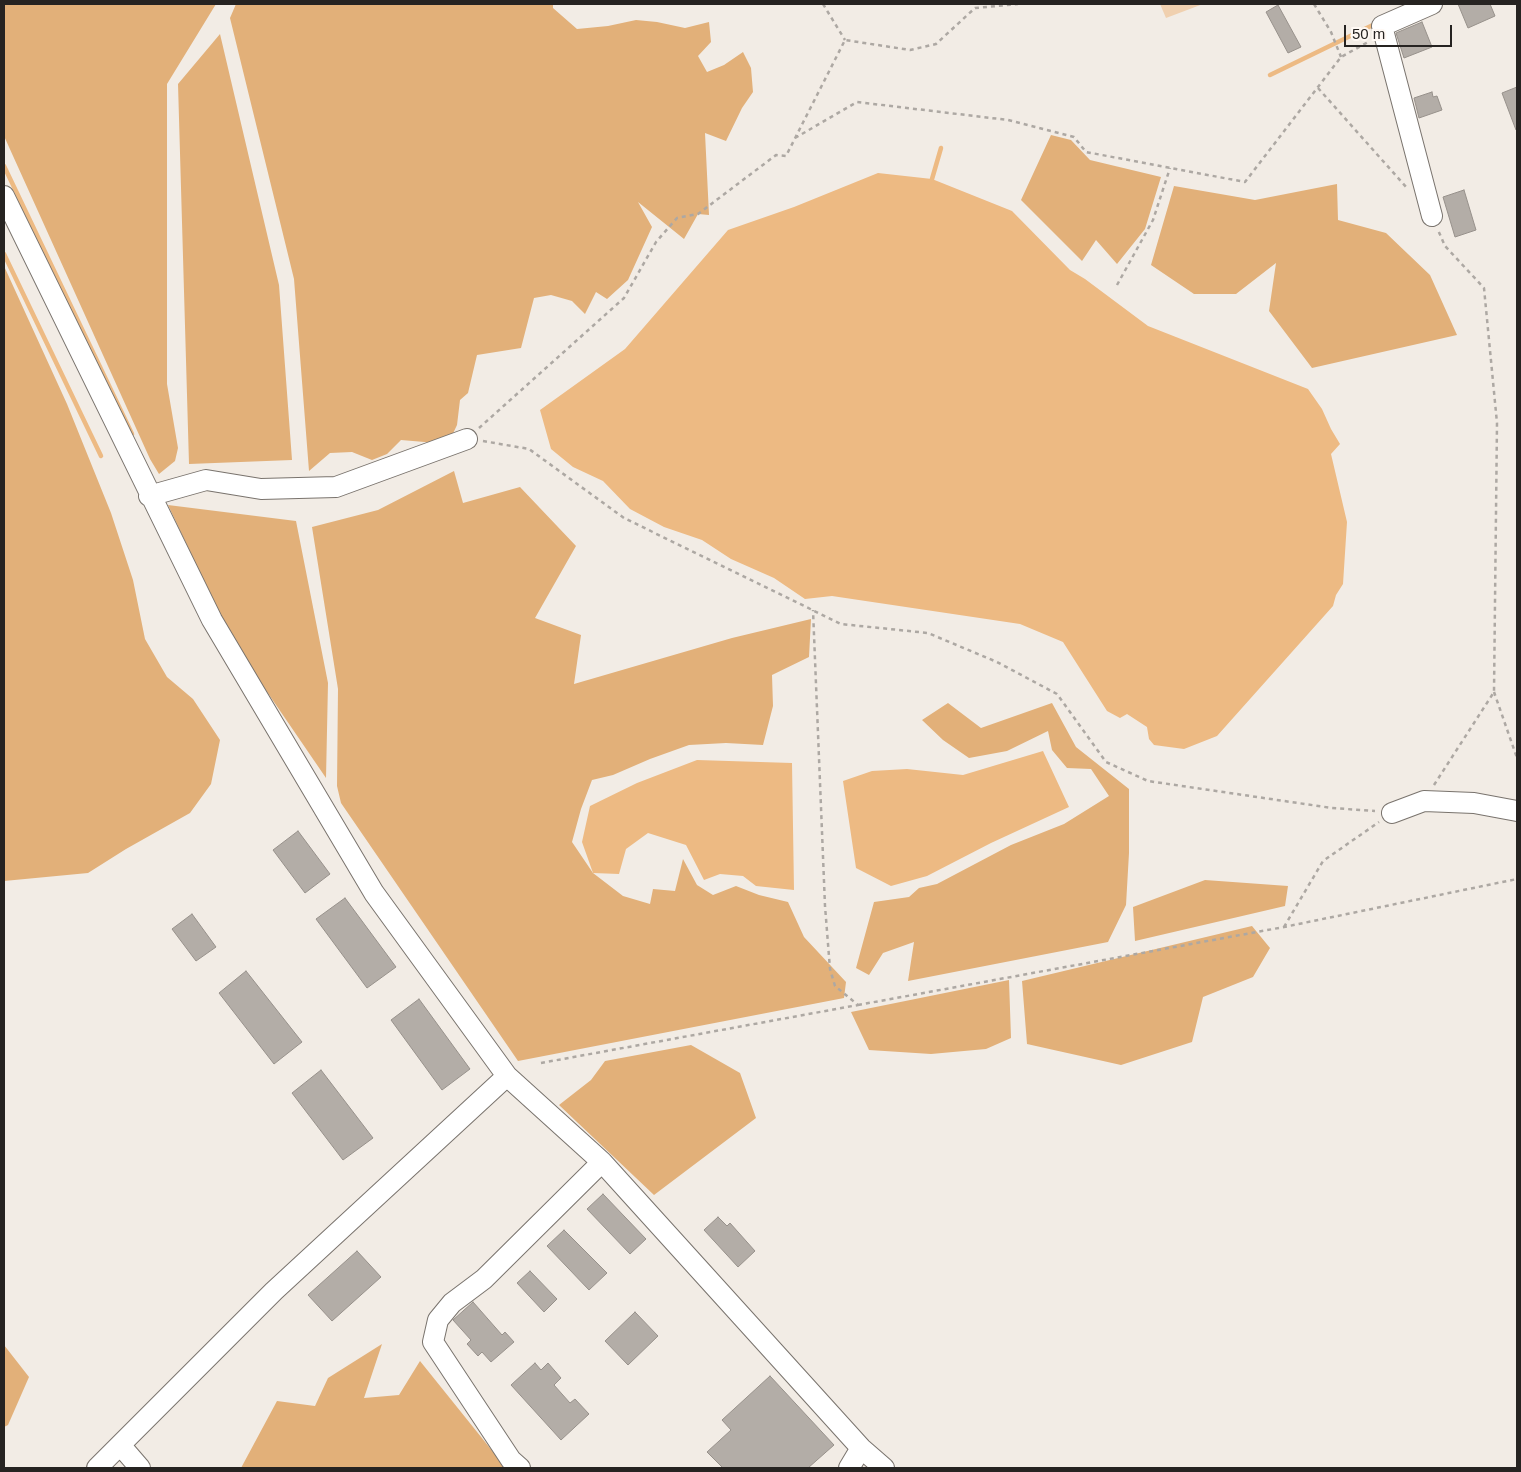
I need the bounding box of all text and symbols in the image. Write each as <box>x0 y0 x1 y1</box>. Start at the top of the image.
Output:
scale bar <box>1346 15 1454 47</box>
text: 50 m <box>1352 25 1385 42</box>

